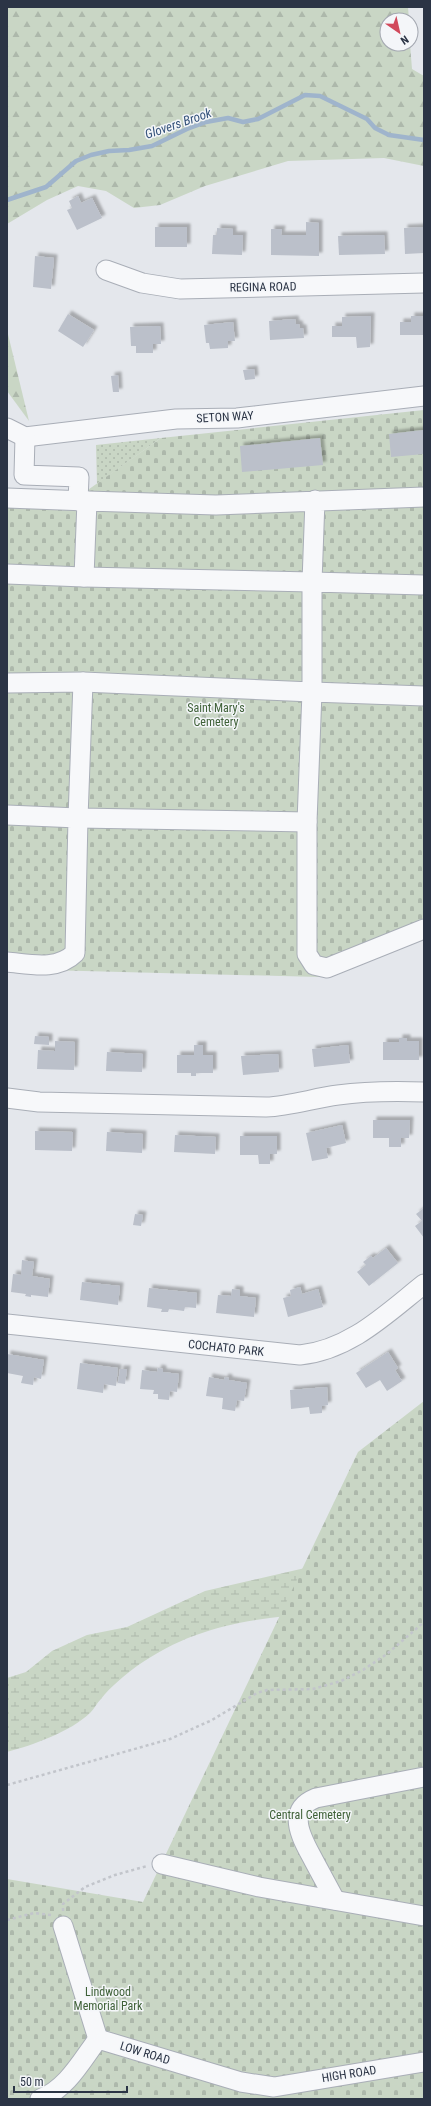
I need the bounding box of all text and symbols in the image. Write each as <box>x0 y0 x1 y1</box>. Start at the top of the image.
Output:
north arrow <box>379 12 419 52</box>
text: N <box>398 33 411 47</box>
water label: Glovers Brook <box>143 105 214 142</box>
street label: REGINA ROAD <box>229 279 297 295</box>
street label: SETON WAY <box>196 408 255 425</box>
park label: Saint Mary's Cemetery <box>187 701 245 729</box>
street label: COCHATO PARK <box>187 1337 265 1359</box>
park label: Central Cemetery <box>269 1808 351 1822</box>
park label: Lindwood Memorial Park <box>74 1985 143 2013</box>
street label: LOW ROAD <box>118 2039 172 2067</box>
street label: HIGH ROAD <box>321 2063 377 2085</box>
scale bar <box>14 2068 127 2094</box>
text: 50 m <box>20 2075 44 2089</box>

